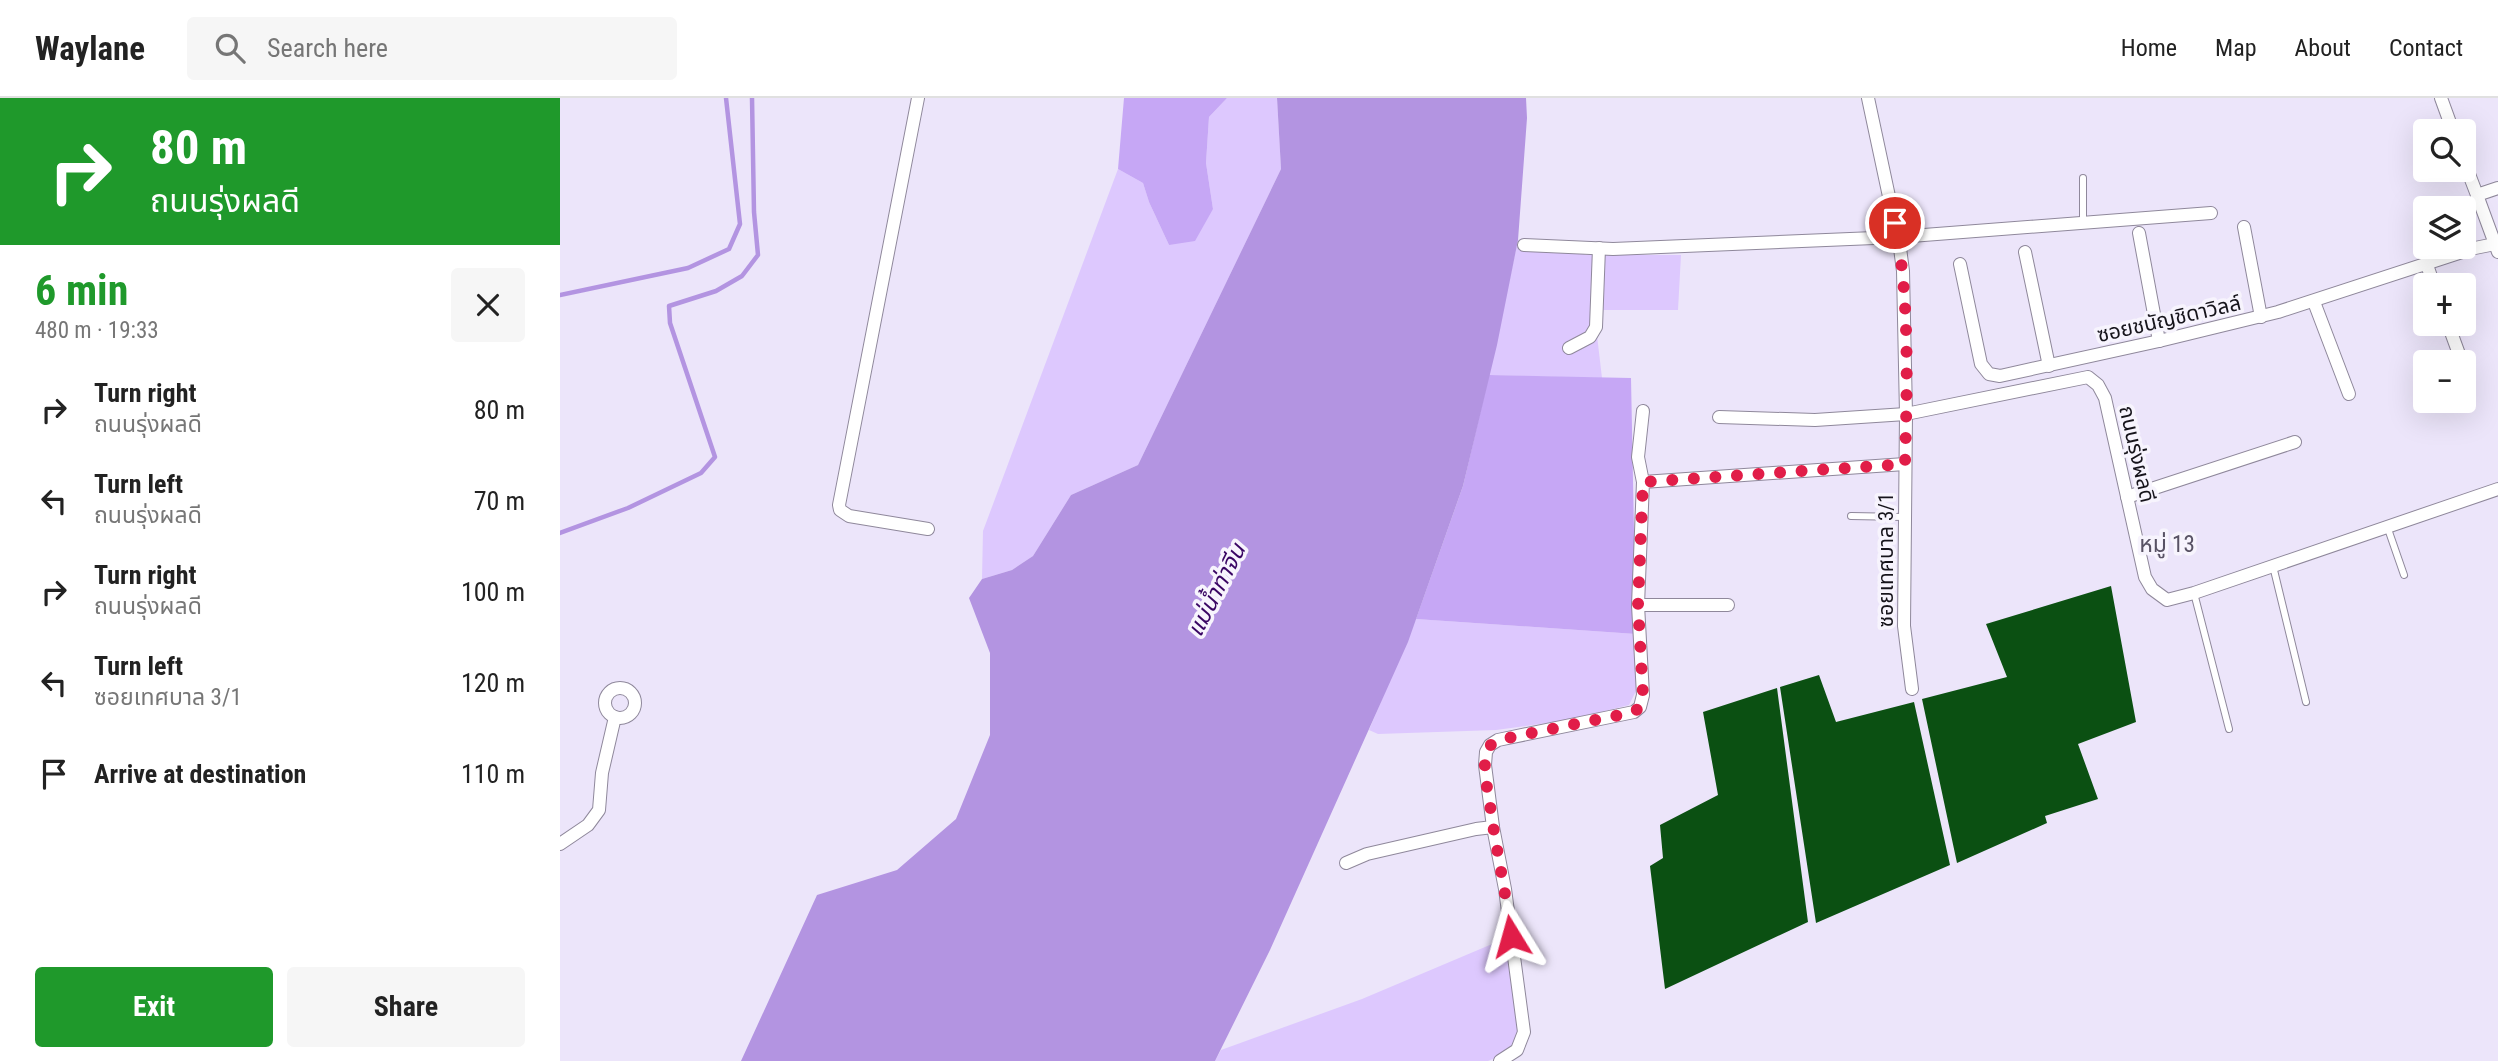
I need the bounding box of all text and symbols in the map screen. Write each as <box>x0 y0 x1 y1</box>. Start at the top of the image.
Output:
search box <box>187 17 677 80</box>
text: Waylane <box>35 29 145 68</box>
icon: search <box>211 29 249 67</box>
text: Search here <box>267 33 388 63</box>
text: Home <box>2121 34 2177 62</box>
text: Map <box>2215 34 2257 62</box>
text: About <box>2295 34 2351 62</box>
text: Contact <box>2389 34 2463 62</box>
text: 80 m <box>150 119 247 176</box>
map controls <box>2413 119 2476 413</box>
button: search <box>2413 119 2476 182</box>
icon: right <box>35 126 126 217</box>
text: ถนนรุ่งผลดี <box>150 182 300 220</box>
pin <box>1865 193 1925 253</box>
button: layers <box>2413 196 2476 259</box>
icon: arrive <box>1876 204 1914 242</box>
text: 6 min <box>35 266 128 315</box>
button: close <box>451 268 525 342</box>
button: + <box>2413 273 2476 336</box>
street label: ซอยชนัญชิดาวิลล์ <box>2095 291 2243 347</box>
text: 480 m · 19:33 <box>35 317 159 344</box>
button: − <box>2413 350 2476 413</box>
text: Turn right <box>94 378 196 408</box>
icon: right <box>35 391 73 429</box>
text: 80 m <box>474 395 525 425</box>
street label: ถนนรุ่งผลดี <box>2113 403 2160 505</box>
text: ถนนรุ่งผลดี <box>94 411 202 438</box>
text: Turn left <box>94 469 183 499</box>
icon: left <box>35 482 73 520</box>
text: 70 m <box>474 486 525 516</box>
street label: ซอยเทศบาล 3/1 <box>1874 493 1898 627</box>
text: ถนนรุ่งผลดี <box>94 502 202 529</box>
district label: หมู่ 13 <box>2139 531 2195 559</box>
water label: แม่น้ำท่าจีน <box>1179 536 1252 641</box>
text: Turn right <box>94 560 196 590</box>
icon: right <box>35 573 73 611</box>
text: 100 m <box>461 577 525 607</box>
text: ถนนรุ่งผลดี <box>94 593 202 620</box>
text: Turn left <box>94 651 183 681</box>
icon: left <box>35 664 73 702</box>
text: 120 m <box>461 668 525 698</box>
text: ซอยเทศบาล 3/1 <box>94 684 242 711</box>
icon: arrive <box>35 755 73 793</box>
text: Arrive at destination <box>94 759 306 789</box>
text: 110 m <box>461 759 525 789</box>
position arrow <box>1474 899 1548 973</box>
button: Exit <box>35 967 273 1047</box>
button: Share <box>287 967 525 1047</box>

